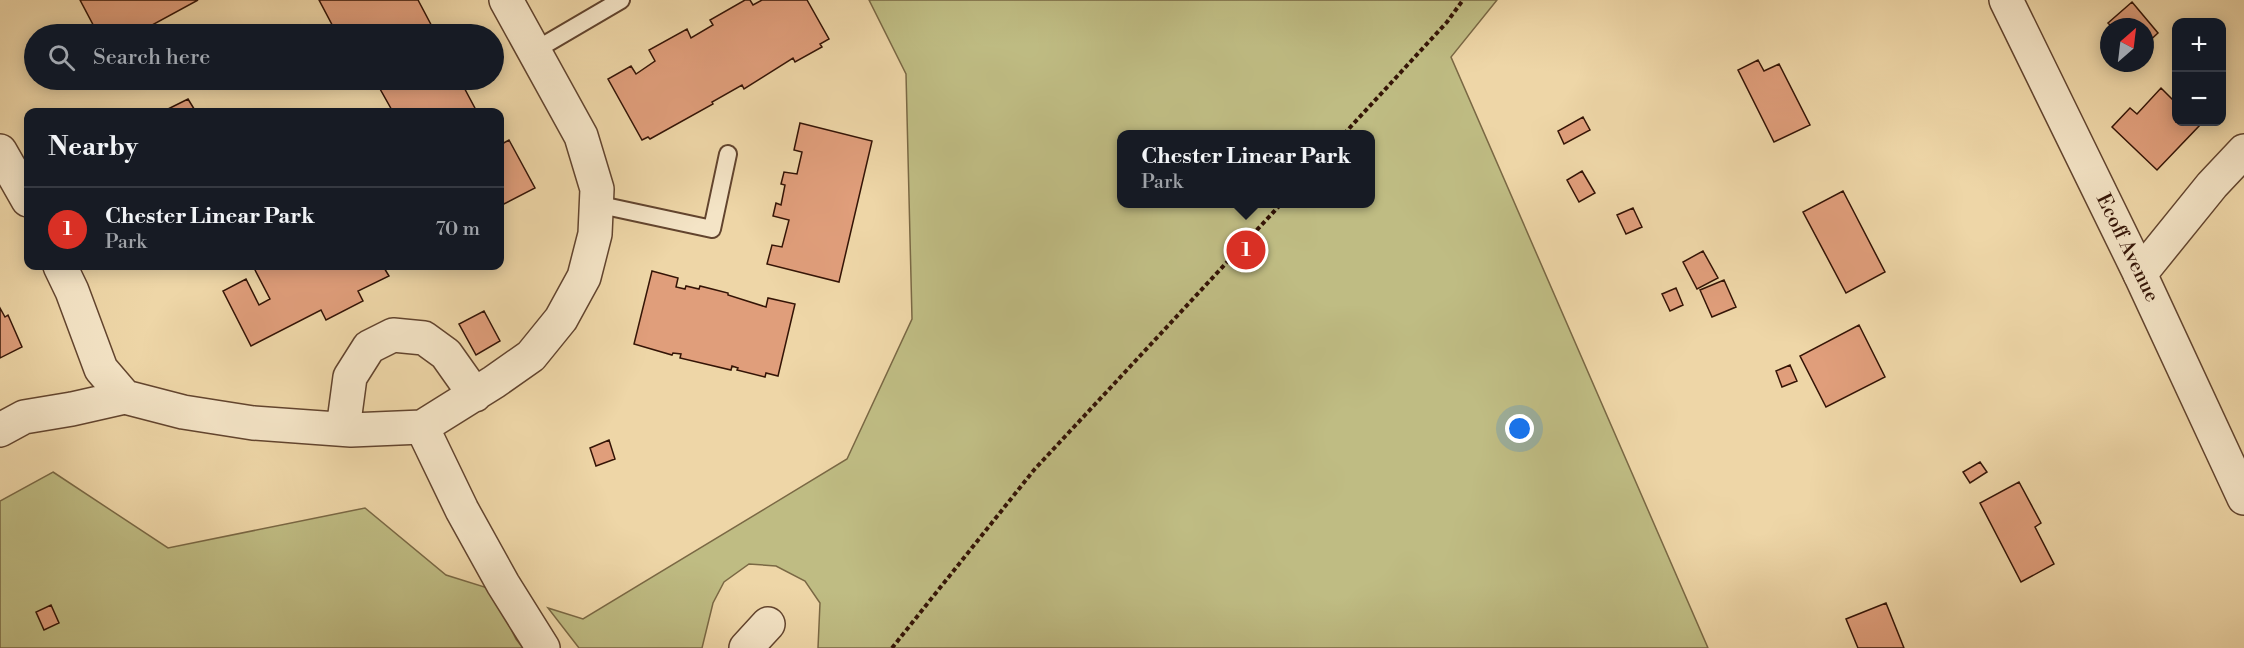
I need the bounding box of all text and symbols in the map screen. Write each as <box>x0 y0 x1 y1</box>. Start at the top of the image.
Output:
north arrow <box>2100 18 2154 72</box>
map controls <box>2172 18 2226 126</box>
button: + <box>2172 18 2226 72</box>
search box <box>24 24 504 90</box>
icon: search <box>45 41 78 74</box>
text: Search here <box>93 44 210 71</box>
button: − <box>2172 72 2226 126</box>
popup <box>1117 130 1375 208</box>
text: Nearby <box>48 131 138 163</box>
text: Chester Linear Park <box>1141 143 1351 170</box>
text: Park <box>1141 170 1183 195</box>
street label: Ecoff Avenue <box>2090 190 2164 306</box>
text: Chester Linear Park <box>105 203 315 230</box>
text: 1 <box>63 217 72 242</box>
text: 70 m <box>436 217 480 242</box>
pin: 1 <box>1226 228 1266 272</box>
text: Park <box>105 230 147 255</box>
your location <box>1505 414 1534 443</box>

